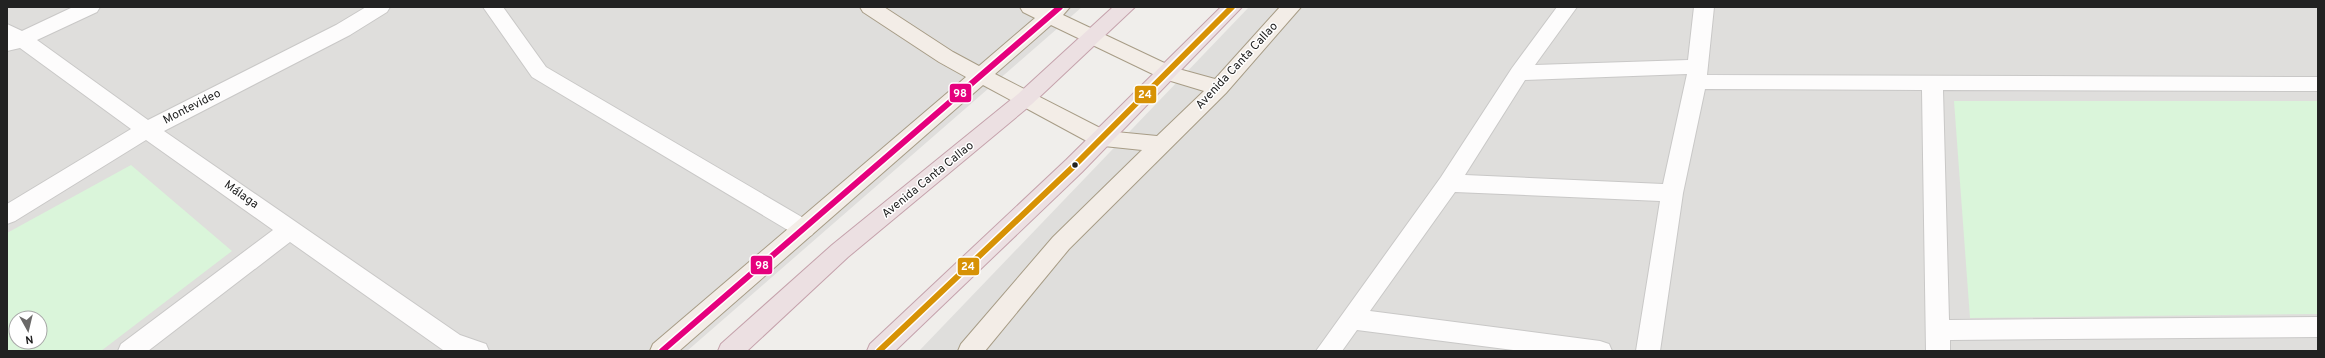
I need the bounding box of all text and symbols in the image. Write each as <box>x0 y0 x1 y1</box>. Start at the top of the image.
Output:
street label: Avenida Canta Callao <box>1192 19 1282 113</box>
line badge: 98 <box>949 83 972 103</box>
street label: Montevideo <box>160 85 224 128</box>
line badge: 24 <box>1134 85 1157 104</box>
text: 98 <box>953 87 967 101</box>
text: 24 <box>1138 88 1152 102</box>
street label: Avenida Canta Callao <box>879 138 977 222</box>
unlabelled marker <box>1070 160 1080 170</box>
street label: Málaga <box>221 177 261 213</box>
line badge: 98 <box>750 255 773 275</box>
line badge: 24 <box>957 257 980 276</box>
text: 98 <box>755 259 769 273</box>
text: 24 <box>961 260 975 274</box>
north arrow <box>8 310 48 350</box>
text: N <box>24 331 34 346</box>

